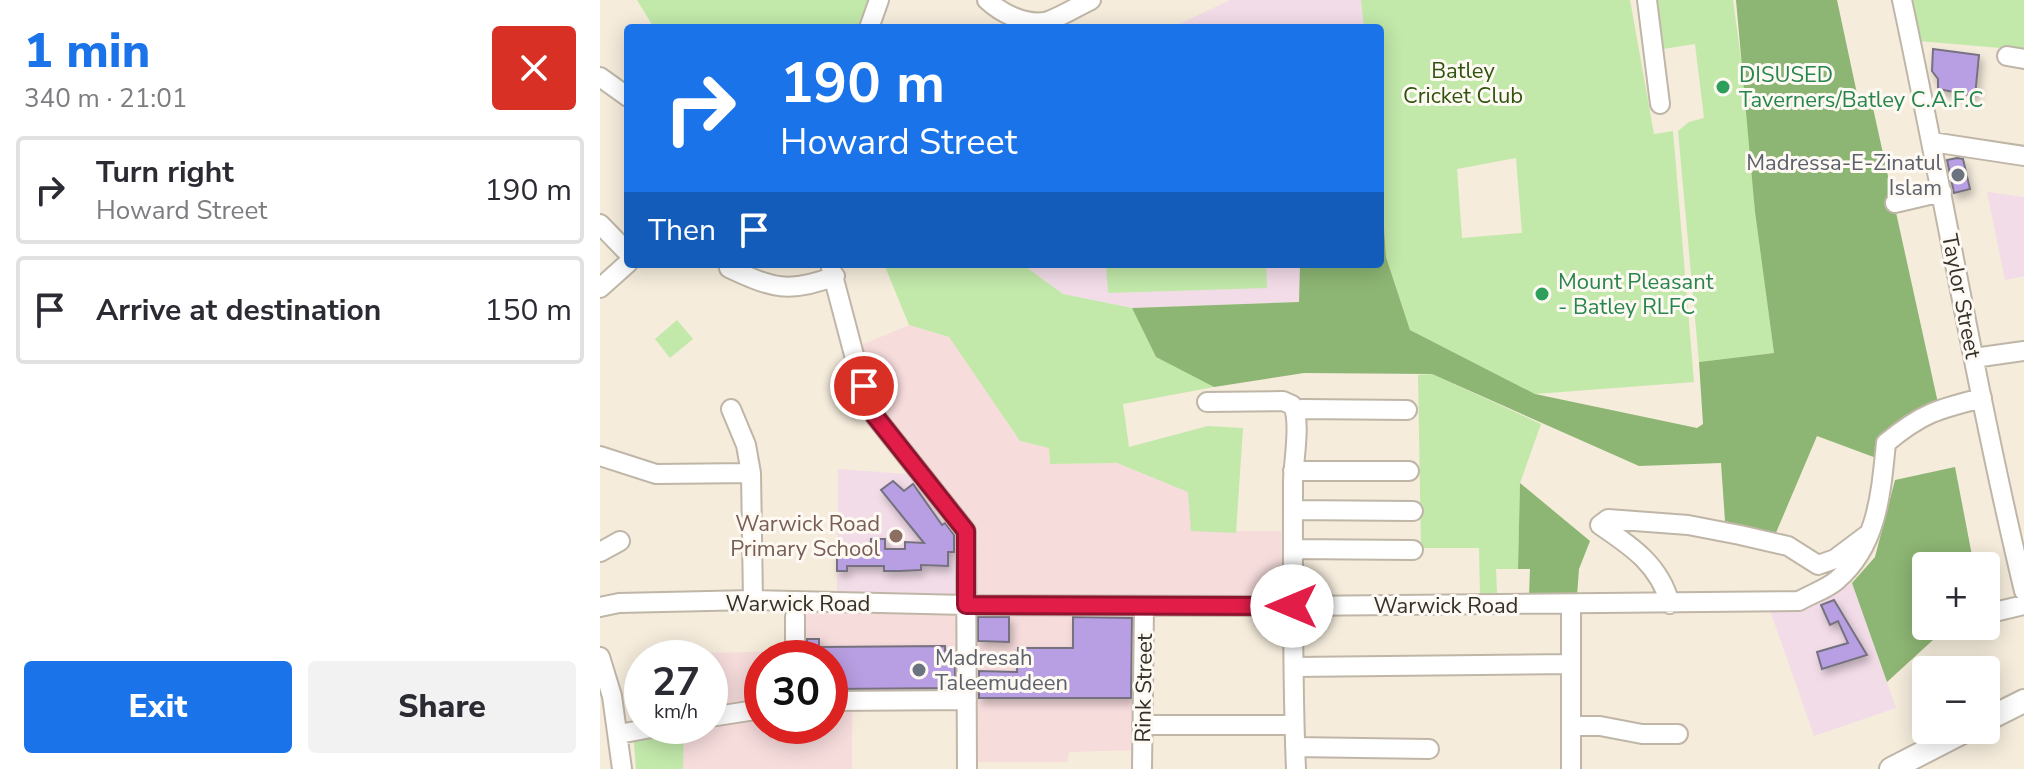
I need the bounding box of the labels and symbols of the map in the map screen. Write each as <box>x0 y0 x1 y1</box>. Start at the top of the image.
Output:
park label: Batley Cricket Club <box>1403 56 1523 111</box>
place label: DISUSED Taverners/Batley C.A.F.C <box>1739 60 1983 115</box>
marker: DISUSED Taverners/Batley C.A.F.C <box>1714 78 1732 96</box>
place label: Madressa-E-Zinatul Islam <box>1746 148 1942 203</box>
marker: Madressa-E-Zinatul Islam <box>1949 166 1967 184</box>
street label: Taylor Street <box>1934 231 1988 361</box>
place label: Mount Pleasant - Batley RLFC <box>1558 267 1714 322</box>
marker: Mount Pleasant - Batley RLFC <box>1533 285 1551 303</box>
pin <box>830 352 898 420</box>
place label: Warwick Road Primary School <box>730 509 880 564</box>
marker: Warwick Road Primary School <box>887 527 905 545</box>
position arrow <box>1250 564 1334 648</box>
street label: Warwick Road <box>726 589 870 619</box>
street label: Warwick Road <box>1374 591 1518 621</box>
street label: Rink Street <box>1128 633 1160 743</box>
speed limit sign: 30 <box>744 640 848 744</box>
place label: Madresah Taleemudeen <box>935 643 1068 698</box>
marker: Madresah Taleemudeen <box>910 661 928 679</box>

